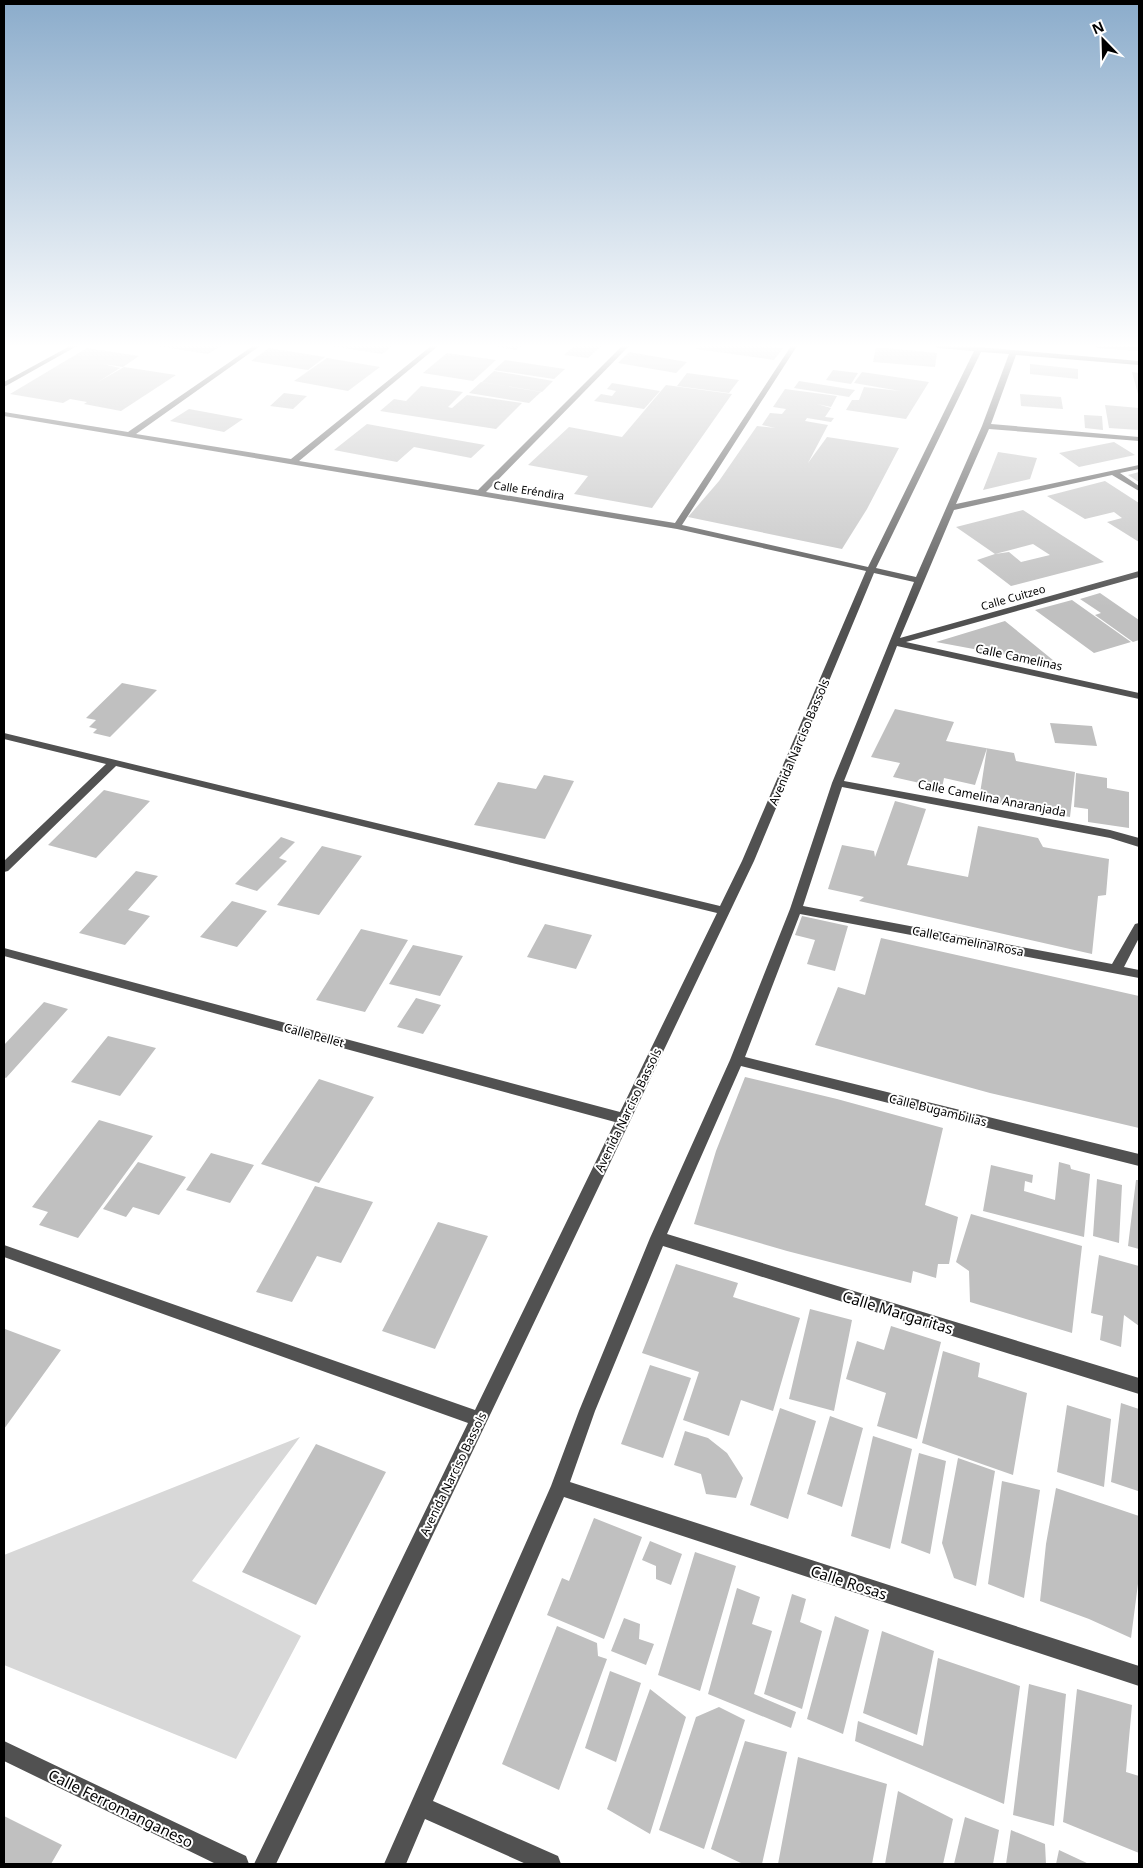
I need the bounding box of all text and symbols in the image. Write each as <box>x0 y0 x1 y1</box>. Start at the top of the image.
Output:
north arrow <box>1078 15 1128 65</box>
text: N <box>1089 17 1107 39</box>
street label: Calle Eréndira <box>493 477 565 503</box>
street label: Calle Cuitzeo <box>979 581 1047 613</box>
street label: Calle Camelinas <box>974 639 1064 675</box>
street label: Avenida Narciso Bassols <box>765 676 833 808</box>
street label: Calle Camelina Anaranjada <box>916 775 1068 821</box>
street label: Calle Camelina Rosa <box>911 922 1025 960</box>
street label: Calle Pellet <box>282 1019 347 1051</box>
street label: Avenida Narciso Bassols <box>591 1045 666 1175</box>
street label: Calle Bugambilias <box>887 1090 989 1130</box>
street label: Calle Margaritas <box>840 1286 956 1338</box>
street label: Avenida Narciso Bassols <box>416 1409 491 1539</box>
street label: Calle Rosas <box>808 1560 890 1604</box>
street label: Calle Ferromanganeso <box>45 1764 197 1852</box>

